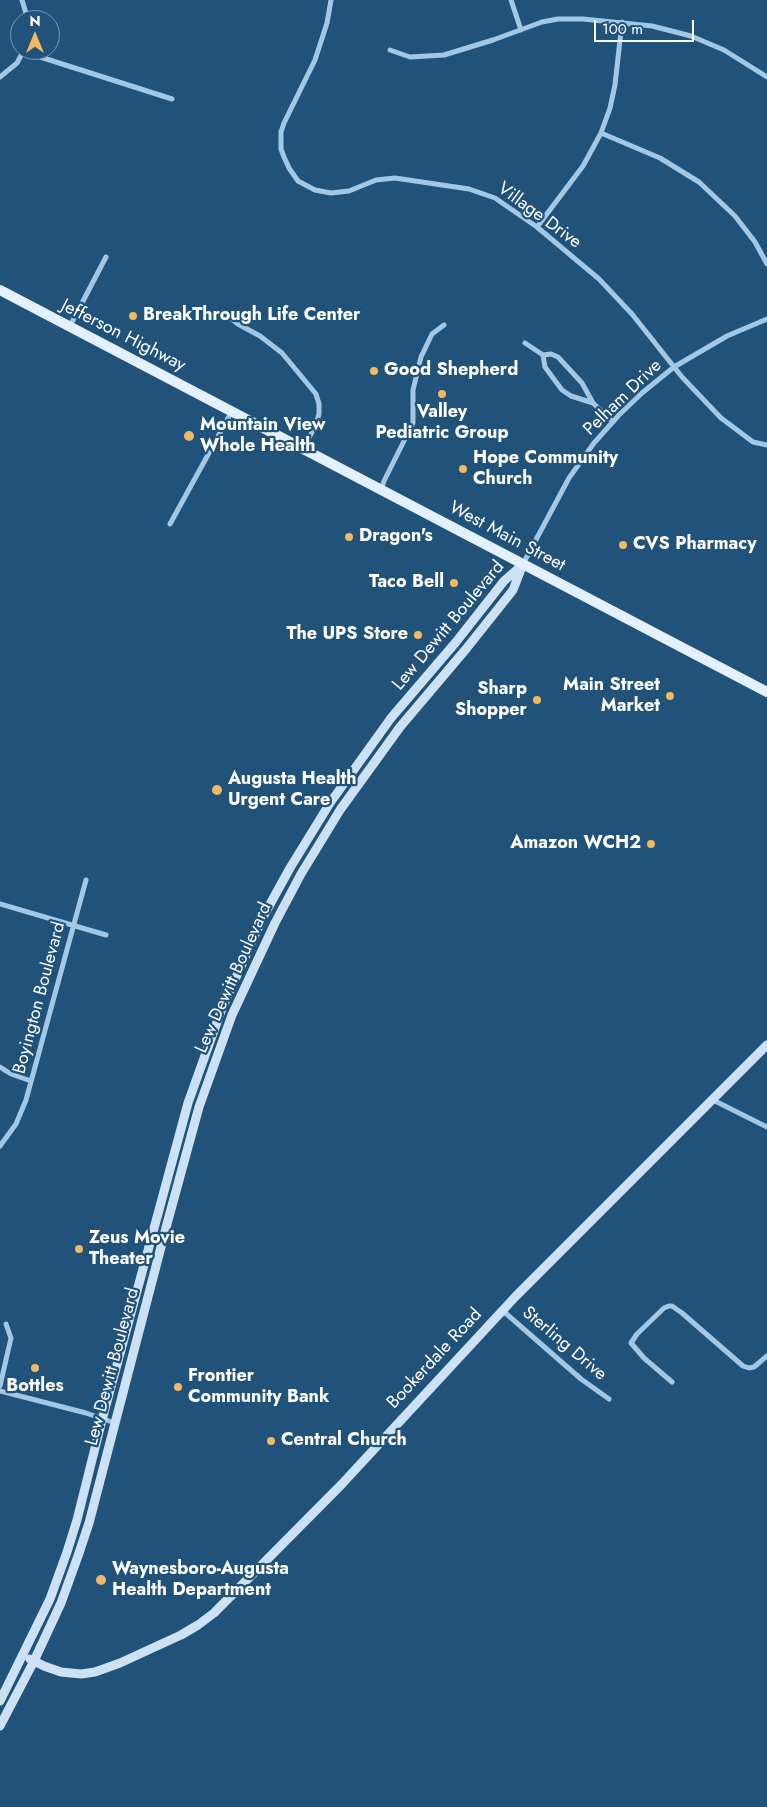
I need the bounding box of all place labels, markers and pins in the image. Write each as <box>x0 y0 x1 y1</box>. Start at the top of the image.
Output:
place label: BreakThrough Life Center <box>143 305 360 327</box>
marker: BreakThrough Life Center <box>127 310 139 322</box>
place label: Good Shepherd <box>384 360 518 382</box>
marker: Good Shepherd <box>368 365 380 377</box>
marker: Valley Pediatric Group <box>436 388 448 400</box>
place label: Valley Pediatric Group <box>375 402 509 444</box>
place label: Mountain View Whole Health <box>200 415 325 458</box>
marker: Mountain View Whole Health <box>182 429 196 443</box>
place label: Hope Community Church <box>473 448 618 490</box>
marker: Hope Community Church <box>457 463 469 475</box>
place label: Dragon's <box>359 526 433 548</box>
marker: Dragon's <box>343 531 355 543</box>
place label: CVS Pharmacy <box>633 534 757 556</box>
marker: CVS Pharmacy <box>617 539 629 551</box>
place label: Taco Bell <box>369 572 444 594</box>
marker: Taco Bell <box>448 577 460 589</box>
place label: The UPS Store <box>286 624 408 646</box>
marker: The UPS Store <box>412 629 424 641</box>
place label: Main Street Market <box>563 675 660 718</box>
place label: Sharp Shopper <box>455 679 527 722</box>
marker: Main Street Market <box>664 690 676 702</box>
marker: Sharp Shopper <box>531 694 543 706</box>
place label: Augusta Health Urgent Care <box>228 769 357 812</box>
marker: Augusta Health Urgent Care <box>210 783 224 797</box>
place label: Amazon WCH2 <box>510 833 641 855</box>
marker: Amazon WCH2 <box>645 838 657 850</box>
place label: Zeus Movie Theater <box>89 1228 185 1270</box>
marker: Zeus Movie Theater <box>73 1243 85 1255</box>
marker: Bottles <box>29 1362 41 1374</box>
place label: Frontier Community Bank <box>188 1366 329 1408</box>
place label: Bottles <box>6 1376 64 1398</box>
marker: Frontier Community Bank <box>172 1381 184 1393</box>
place label: Central Church <box>281 1430 407 1452</box>
marker: Central Church <box>265 1435 277 1447</box>
place label: Waynesboro-Augusta Health Department <box>112 1559 289 1602</box>
marker: Waynesboro-Augusta Health Department <box>94 1573 108 1587</box>

